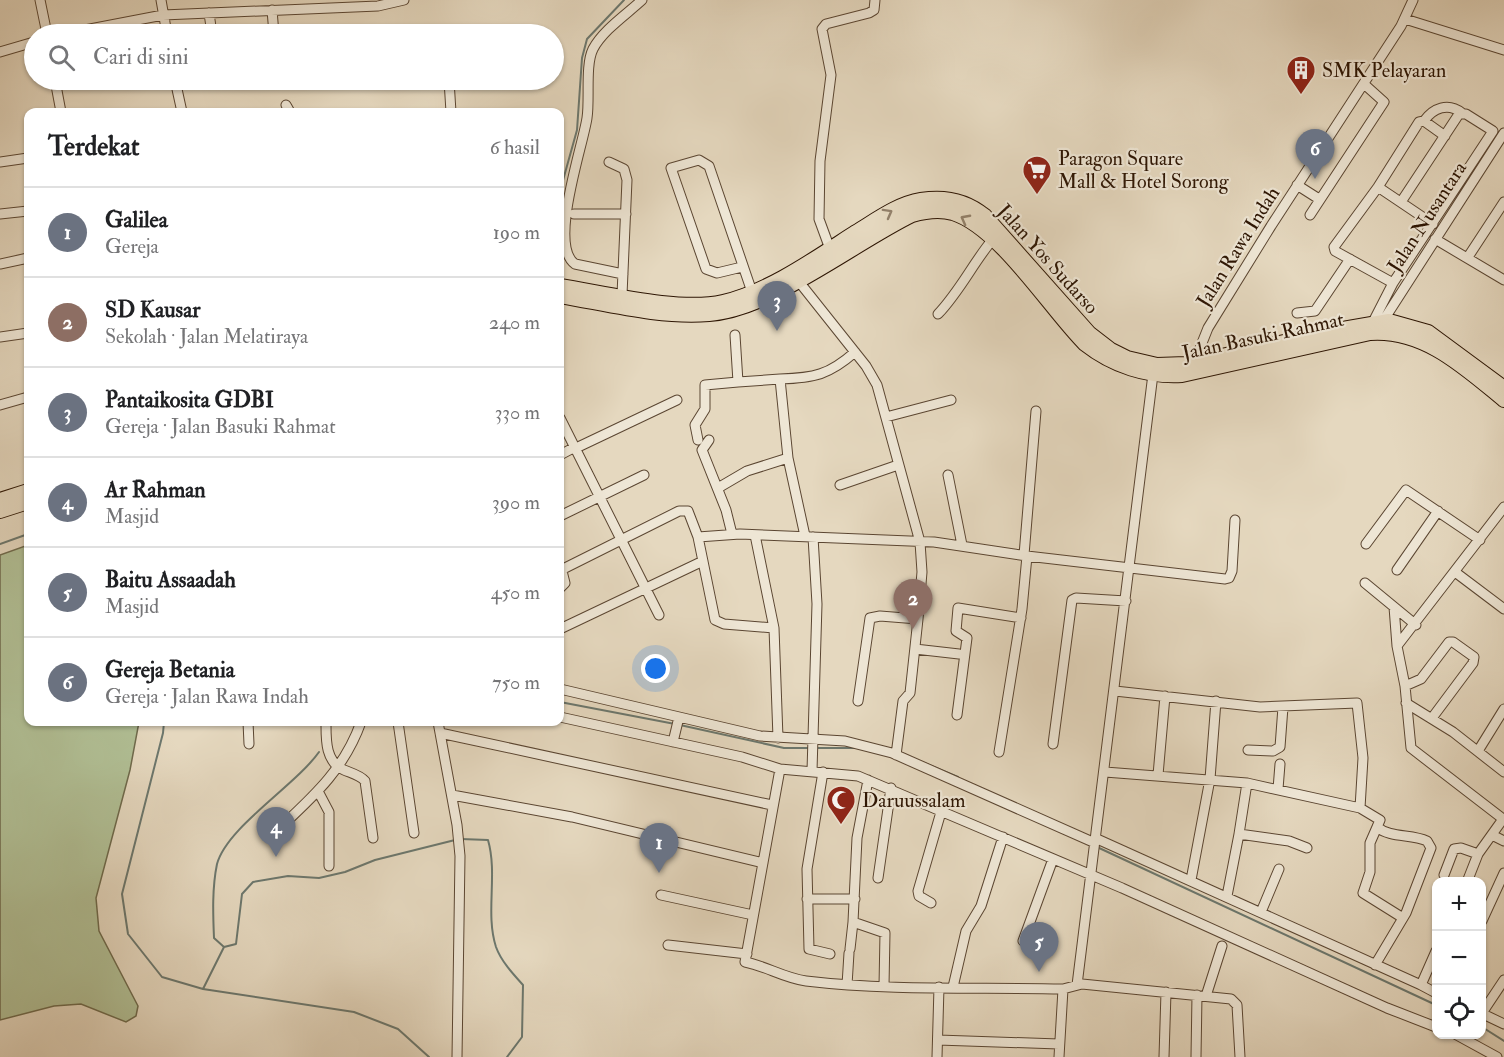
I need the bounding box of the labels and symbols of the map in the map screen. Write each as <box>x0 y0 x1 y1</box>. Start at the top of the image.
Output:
building icon: SMK Pelayaran <box>1285 54 1317 96</box>
place label: SMK Pelayaran <box>1322 58 1446 83</box>
pin: 6 <box>1296 130 1334 179</box>
place label: Paragon Square Mall & Hotel Sorong <box>1058 146 1230 194</box>
supermarket icon: Paragon Square Mall & Hotel Sorong <box>1021 154 1053 196</box>
street label: Jalan Nusantara <box>1381 156 1473 278</box>
street label: Jalan Rawa Indah <box>1190 182 1285 313</box>
street label: Jalan Yos Sudarso <box>991 198 1104 319</box>
one-way arrow <box>881 209 892 220</box>
one-way arrow <box>961 215 971 226</box>
pin: 3 <box>758 282 796 331</box>
street label: Jalan Basuki Rahmat <box>1179 307 1347 366</box>
pin: 2 <box>894 580 932 629</box>
your location <box>641 654 670 683</box>
mosque icon: Daruussalam <box>825 784 857 826</box>
place label: Daruussalam <box>862 788 966 813</box>
pin: 4 <box>256 808 296 857</box>
pin: 1 <box>640 824 678 873</box>
pin: 5 <box>1020 922 1058 972</box>

